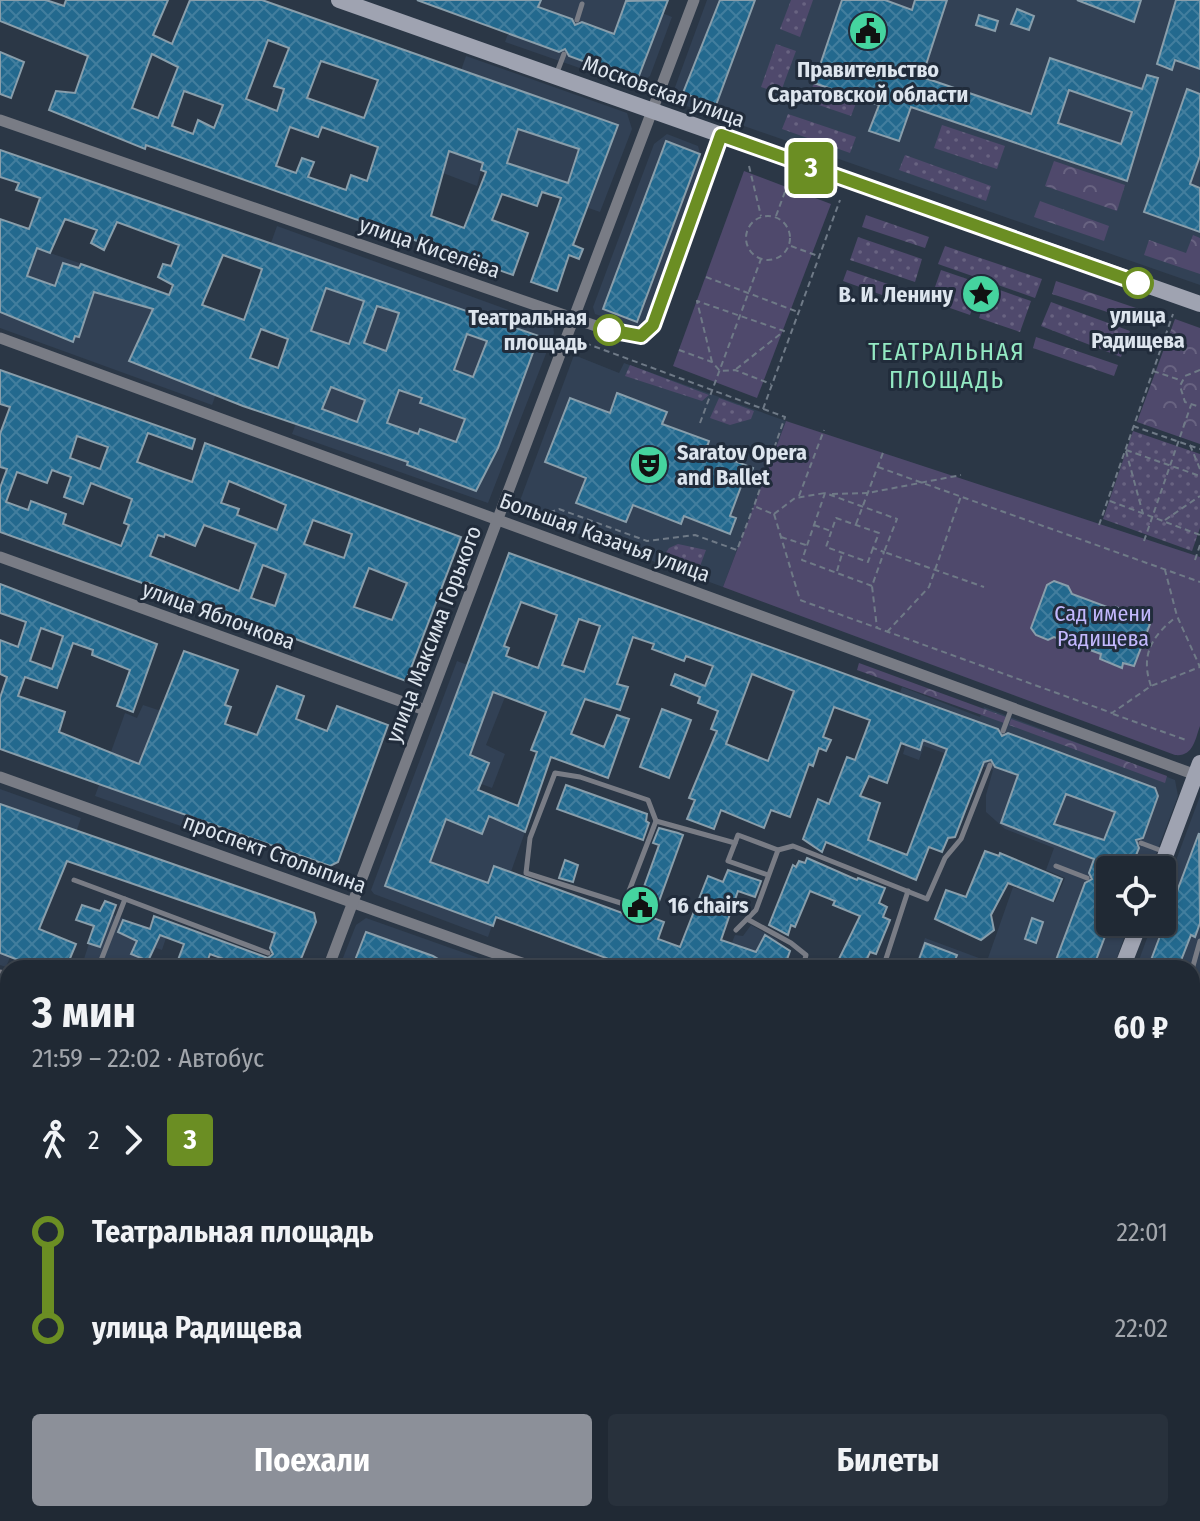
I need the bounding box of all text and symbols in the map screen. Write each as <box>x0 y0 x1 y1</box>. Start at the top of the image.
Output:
public building icon: Правительство Саратовской области <box>847 10 889 52</box>
street label: Московская улица <box>579 50 749 133</box>
place label: Правительство Саратовской области <box>768 56 968 108</box>
line badge: 3 <box>785 142 837 194</box>
text: 3 <box>804 151 818 184</box>
street label: улица Киселёва <box>356 211 504 284</box>
marker: улица Радищева <box>1123 268 1153 298</box>
place icon: В. И. Ленину <box>960 273 1002 315</box>
place label: В. И. Ленину <box>839 281 954 308</box>
place label: улица Радищева <box>1091 302 1185 354</box>
place label: Театральная площадь <box>468 304 588 356</box>
marker: Театральная площадь <box>594 315 624 345</box>
district label: ТЕАТРАЛЬНАЯ ПЛОЩАДЬ <box>868 338 1026 394</box>
place label: Saratov Opera and Ballet <box>677 439 807 491</box>
theatre icon: Saratov Opera and Ballet <box>628 444 670 486</box>
street label: Большая Казачья улица <box>496 487 714 588</box>
street label: улица Максима Горького <box>380 522 487 746</box>
street label: улица Яблочкова <box>139 575 299 656</box>
park label: Сад имени Радищева <box>1054 600 1152 652</box>
street label: проспект Столыпина <box>180 808 370 899</box>
map controls <box>1096 856 1176 936</box>
button: locate <box>1096 856 1176 936</box>
public building icon: 16 chairs <box>619 884 661 926</box>
place label: 16 chairs <box>668 892 749 919</box>
text: 3 мин <box>32 986 136 1039</box>
text: 60 ₽ <box>1113 1010 1168 1046</box>
text: 21:59 – 22:02 · Автобус <box>32 1043 264 1074</box>
icon: walk <box>32 1118 76 1162</box>
icon: forward <box>111 1118 155 1162</box>
text: 3 <box>183 1123 197 1156</box>
text: 2 <box>88 1125 99 1156</box>
text: Театральная площадь <box>92 1214 373 1250</box>
text: 22:01 <box>1117 1217 1168 1248</box>
text: улица Радищева <box>92 1310 302 1346</box>
text: 22:02 <box>1115 1313 1168 1344</box>
button: Поехали <box>32 1414 592 1506</box>
button: Билеты <box>608 1414 1168 1506</box>

